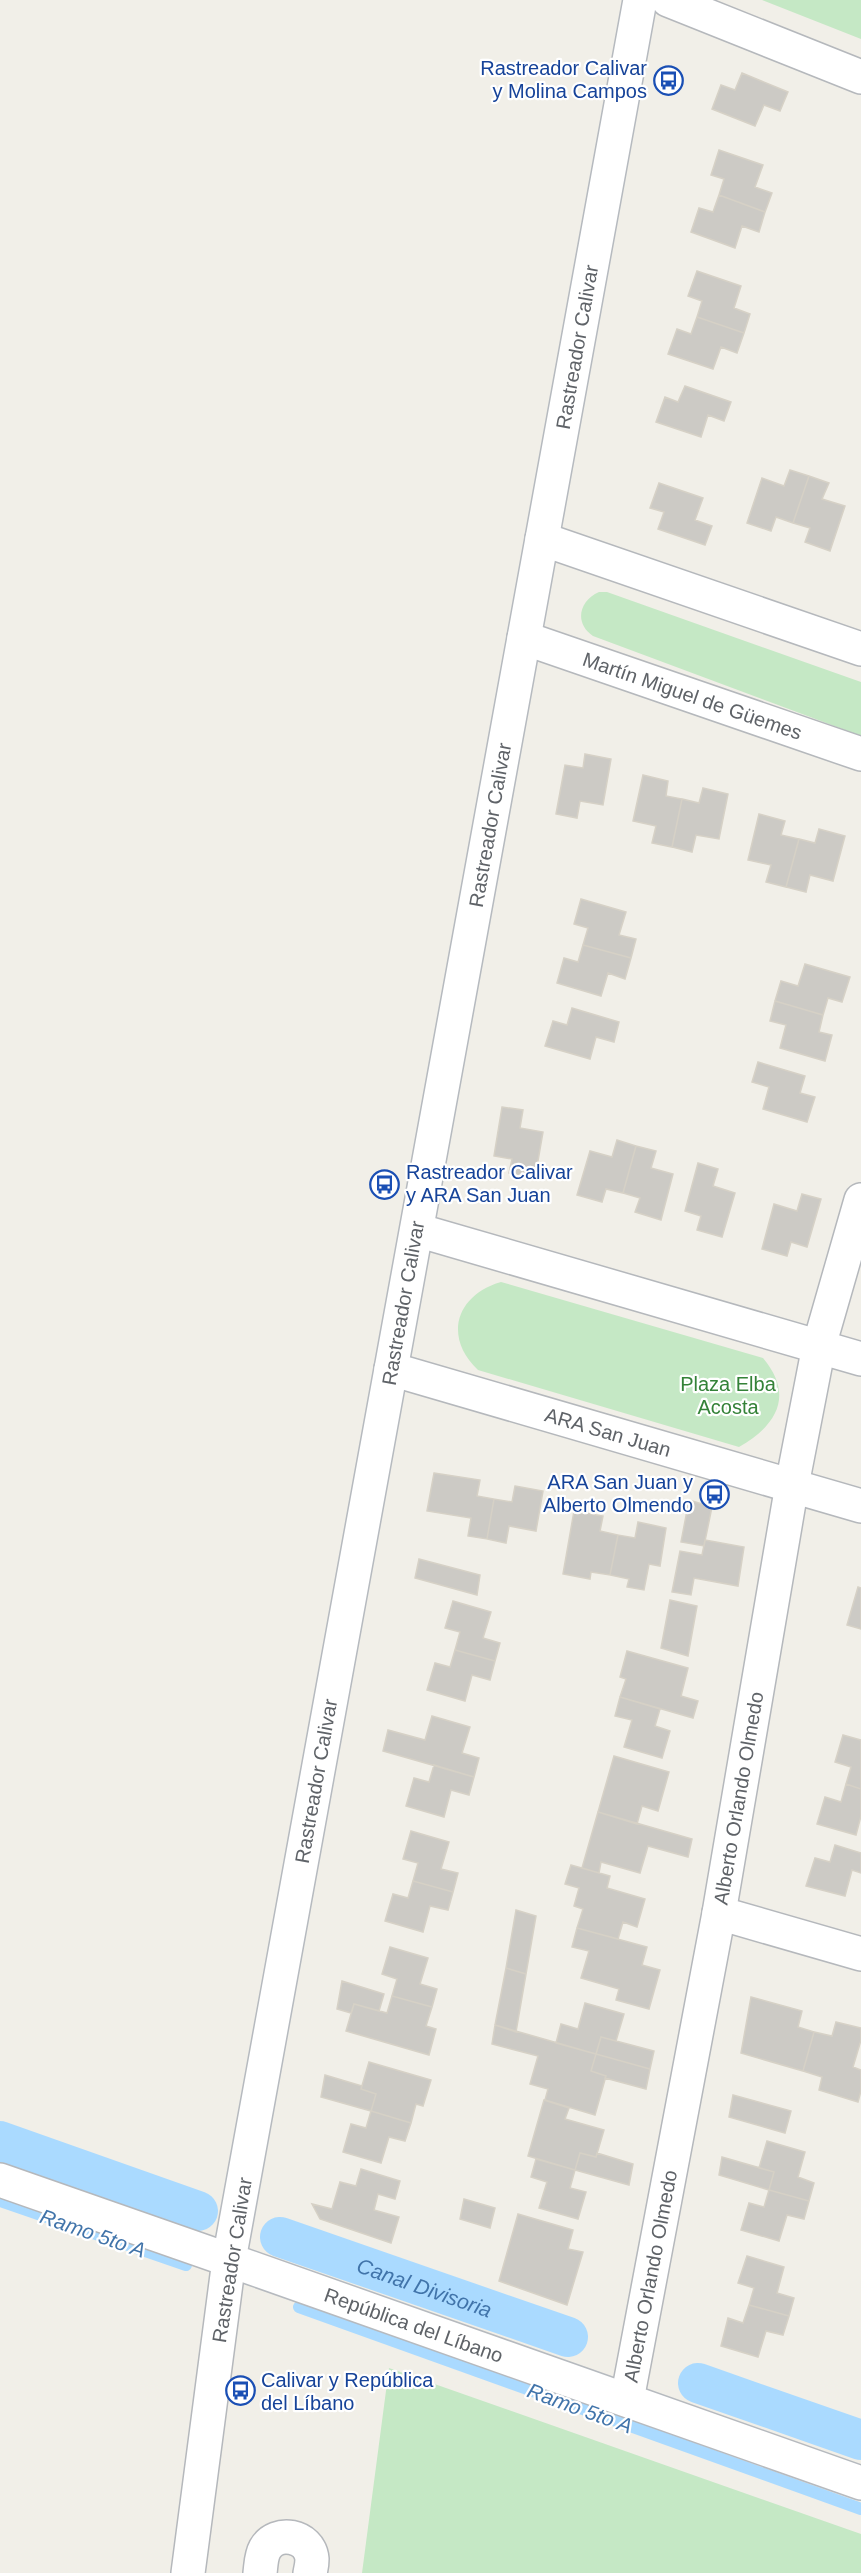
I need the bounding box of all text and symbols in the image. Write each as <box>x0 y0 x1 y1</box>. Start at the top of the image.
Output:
place label: Rastreador Calivar y Molina Campos <box>480 57 647 102</box>
bus stop icon: Rastreador Calivar y Molina Campos <box>652 64 684 96</box>
street label: Rastreador Calivar <box>552 263 602 431</box>
street label: Martín Miguel de Güemes <box>580 648 805 744</box>
street label: Rastreador Calivar <box>465 741 515 909</box>
place label: Rastreador Calivar y ARA San Juan <box>406 1161 573 1206</box>
bus stop icon: Rastreador Calivar y ARA San Juan <box>369 1168 401 1200</box>
street label: Rastreador Calivar <box>378 1219 428 1387</box>
park label: Plaza Elba Acosta <box>680 1373 777 1418</box>
street label: ARA San Juan <box>542 1403 674 1461</box>
place label: ARA San Juan y Alberto Olmendo <box>543 1471 693 1516</box>
bus stop icon: ARA San Juan y Alberto Olmendo <box>698 1478 730 1510</box>
street label: Alberto Orlando Olmedo <box>710 1690 768 1906</box>
street label: Rastreador Calivar <box>291 1697 341 1865</box>
street label: Alberto Orlando Olmedo <box>620 2168 681 2384</box>
street label: Rastreador Calivar <box>208 2176 256 2344</box>
water label: Ramo 5to A <box>37 2204 149 2262</box>
water label: Canal Divisoria <box>354 2253 495 2321</box>
street label: República del Líbano <box>321 2284 506 2367</box>
place label: Calivar y República del Líbano <box>261 2369 434 2414</box>
bus stop icon: Calivar y República del Líbano <box>224 2375 256 2407</box>
water label: Ramo 5to A <box>524 2378 636 2438</box>

